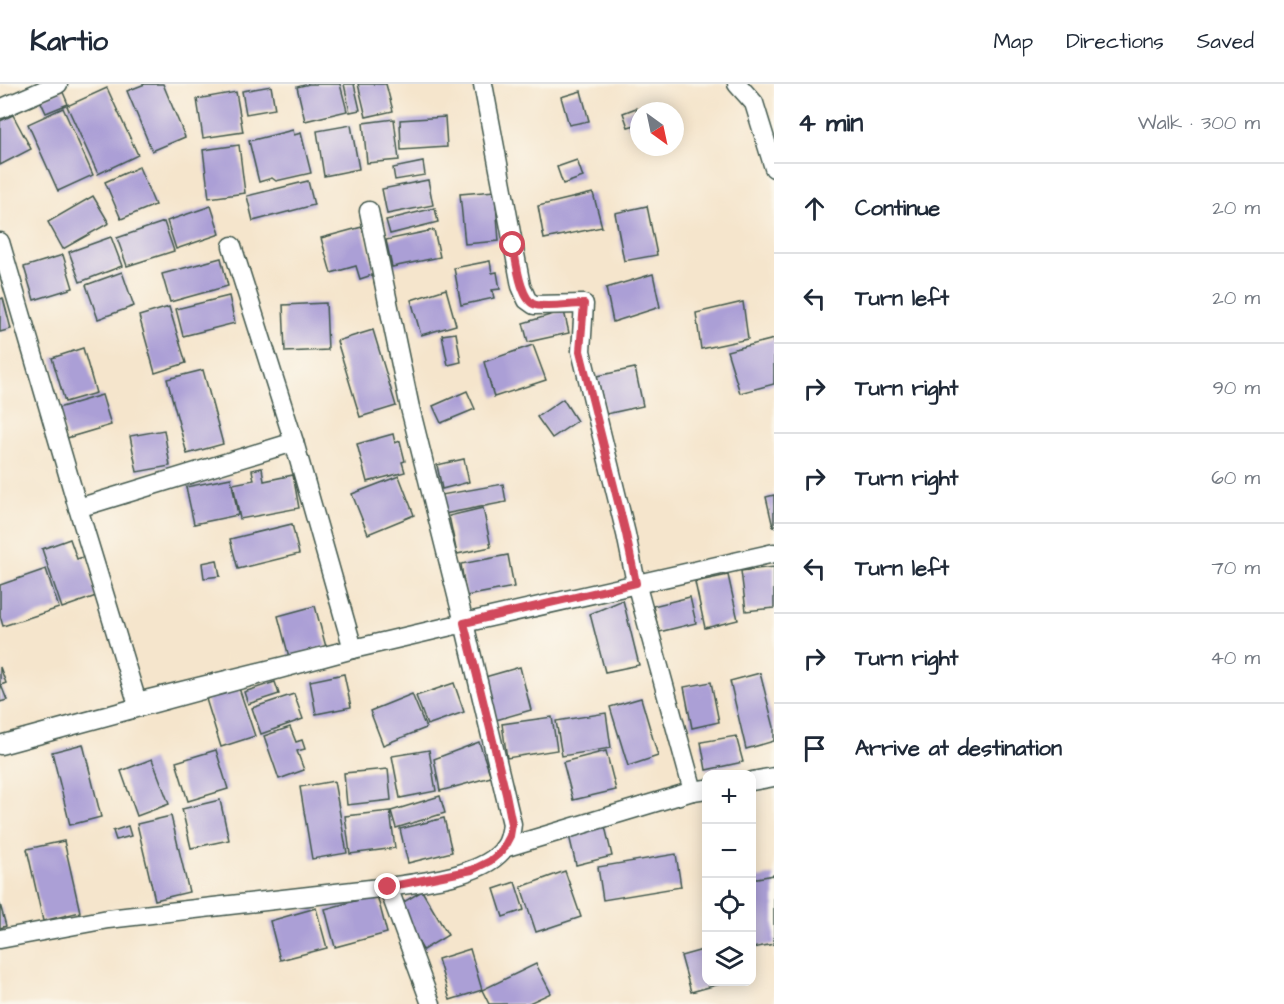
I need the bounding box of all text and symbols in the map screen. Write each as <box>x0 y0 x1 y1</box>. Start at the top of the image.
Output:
text: Kartio <box>30 22 108 61</box>
text: Map <box>993 27 1033 56</box>
text: Directions <box>1066 27 1164 56</box>
text: Saved <box>1197 27 1254 56</box>
north arrow <box>630 102 684 156</box>
text: 4 min <box>798 105 863 141</box>
text: Walk · 300 m <box>1138 109 1260 137</box>
icon: ahead <box>798 192 831 225</box>
text: Continue <box>855 193 940 224</box>
text: 20 m <box>1212 194 1260 222</box>
route start <box>499 231 525 257</box>
icon: left <box>798 282 831 315</box>
text: Turn left <box>855 283 949 314</box>
text: 20 m <box>1212 284 1260 312</box>
icon: right <box>798 372 831 405</box>
text: Turn right <box>855 373 958 404</box>
text: 90 m <box>1212 374 1260 402</box>
icon: right <box>798 462 831 495</box>
text: Turn right <box>855 463 958 494</box>
text: 60 m <box>1211 464 1260 492</box>
icon: left <box>798 552 831 585</box>
text: Turn left <box>855 553 949 584</box>
text: 70 m <box>1212 554 1260 582</box>
icon: right <box>798 642 831 675</box>
text: Turn right <box>855 643 958 674</box>
text: 40 m <box>1210 644 1260 672</box>
icon: arrive <box>798 732 831 765</box>
text: Arrive at destination <box>855 733 1062 764</box>
map controls <box>702 770 756 986</box>
button: + <box>702 770 756 824</box>
button: − <box>702 824 756 878</box>
route end <box>374 873 400 899</box>
button: locate <box>702 878 756 932</box>
button: layers <box>702 932 756 986</box>

